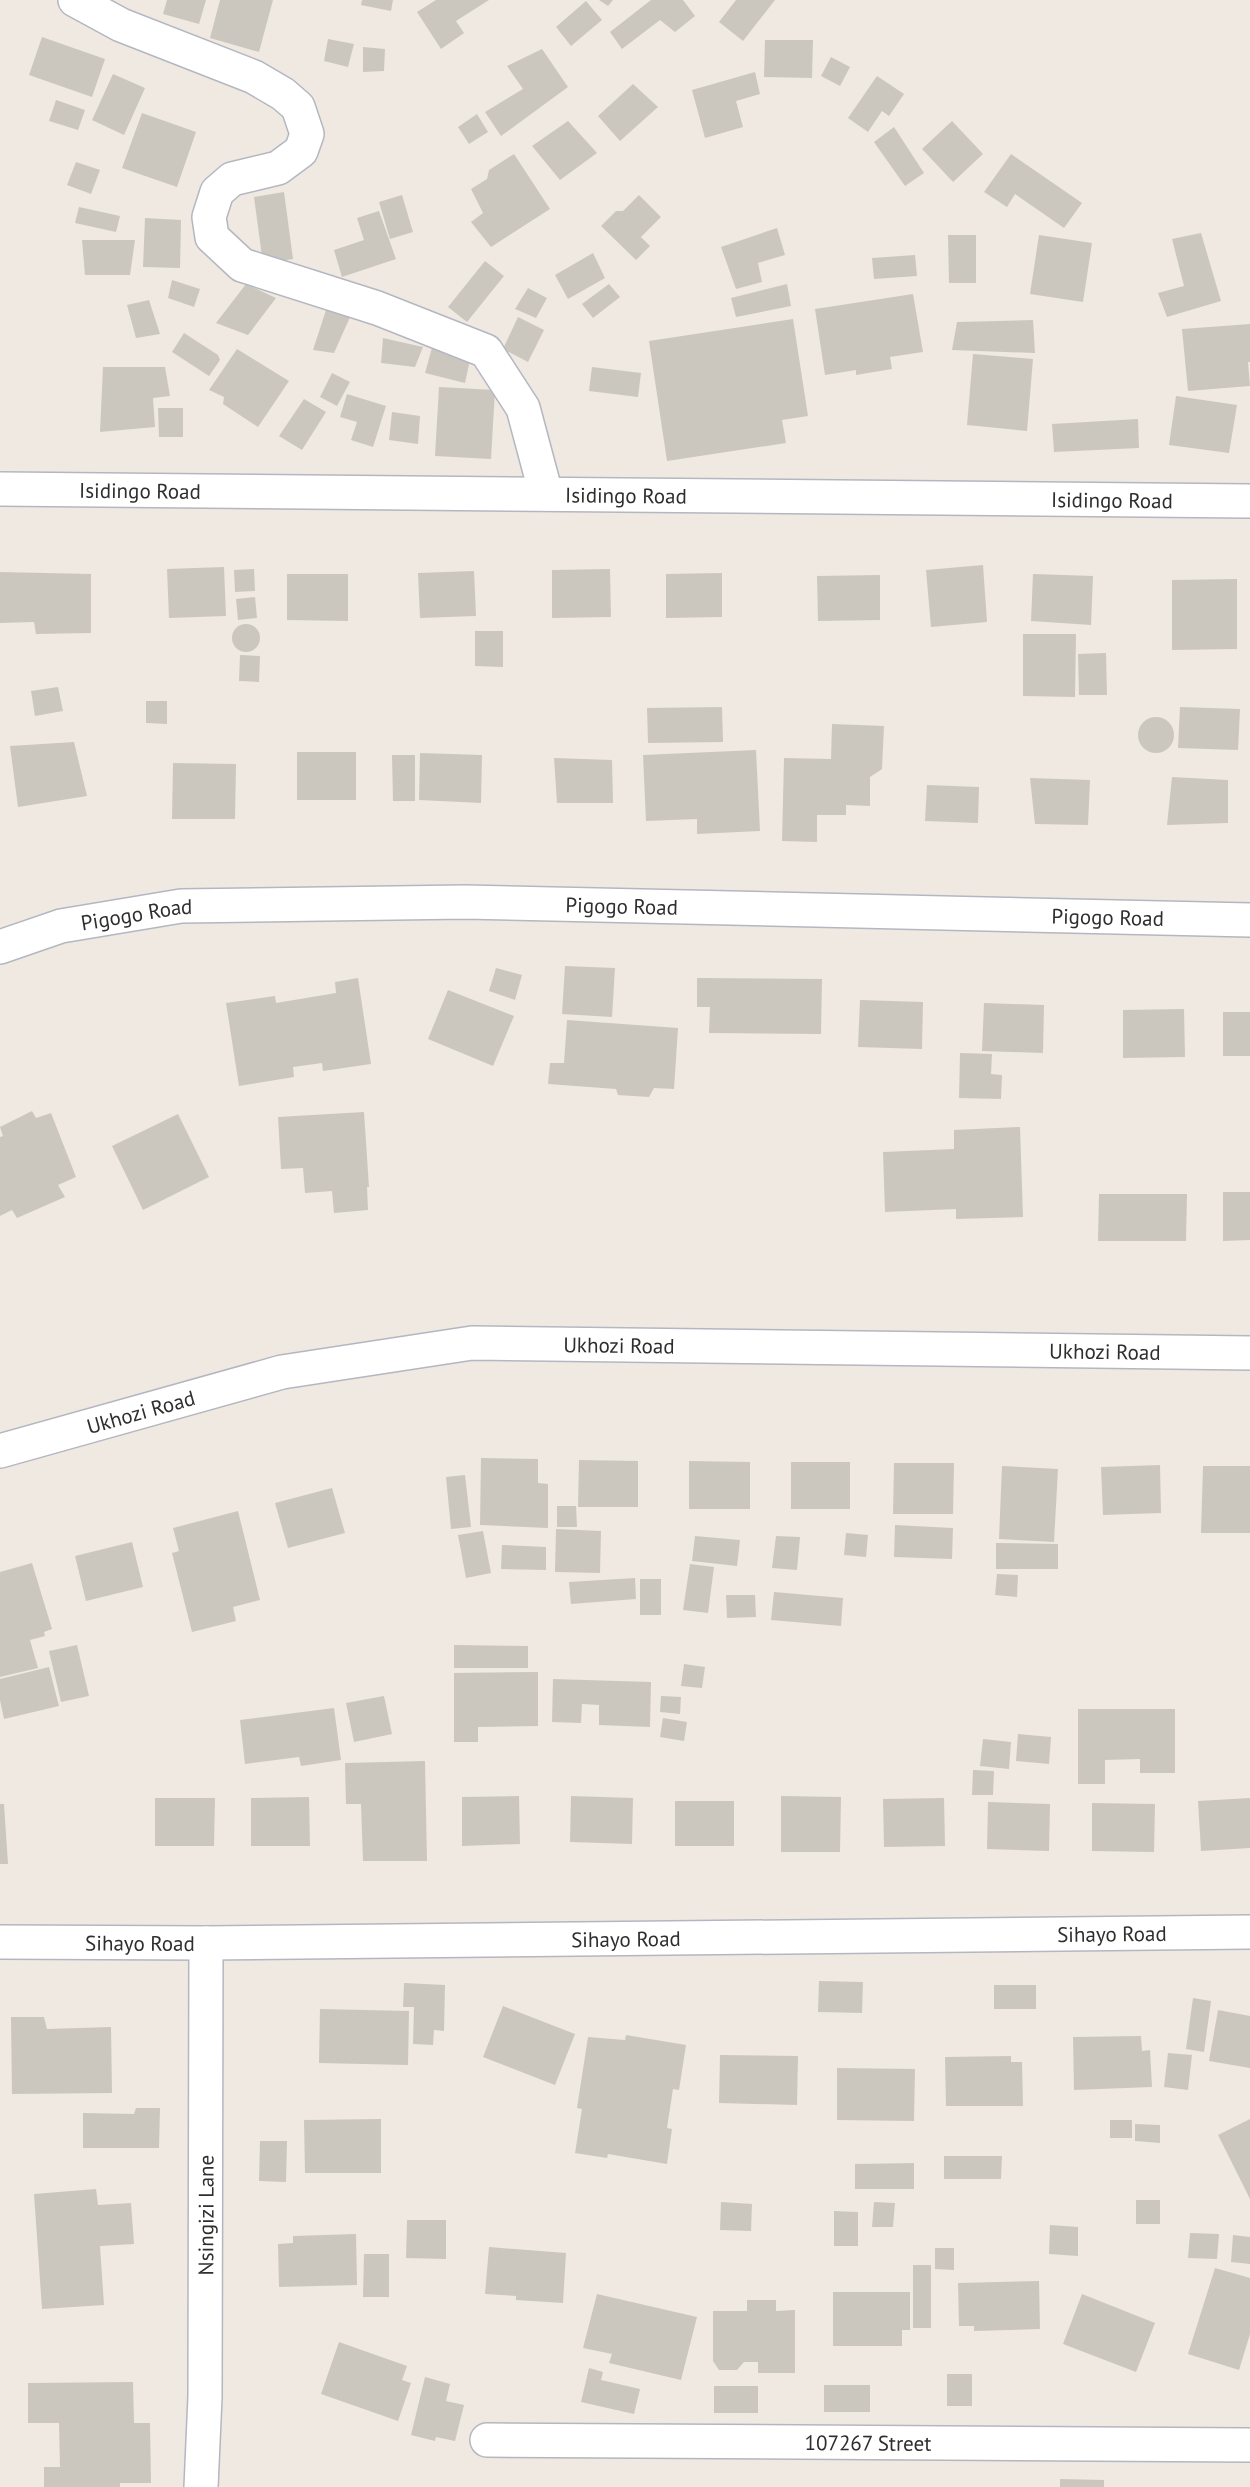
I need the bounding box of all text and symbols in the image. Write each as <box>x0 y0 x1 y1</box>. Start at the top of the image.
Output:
street label: Isidingo Road <box>79 476 201 504</box>
street label: Isidingo Road <box>565 481 687 509</box>
street label: Isidingo Road <box>1051 486 1173 514</box>
street label: Pigogo Road <box>565 891 678 920</box>
street label: Pigogo Road <box>79 892 192 936</box>
street label: Pigogo Road <box>1051 902 1164 932</box>
street label: Ukhozi Road <box>563 1331 675 1359</box>
street label: Ukhozi Road <box>1049 1337 1161 1365</box>
street label: Ukhozi Road <box>83 1384 198 1440</box>
street label: Sihayo Road <box>1057 1919 1167 1948</box>
street label: Sihayo Road <box>571 1924 681 1953</box>
street label: Sihayo Road <box>85 1929 195 1956</box>
street label: Nsingizi Lane <box>192 2155 219 2275</box>
street label: 107267 Street <box>804 2429 932 2456</box>

